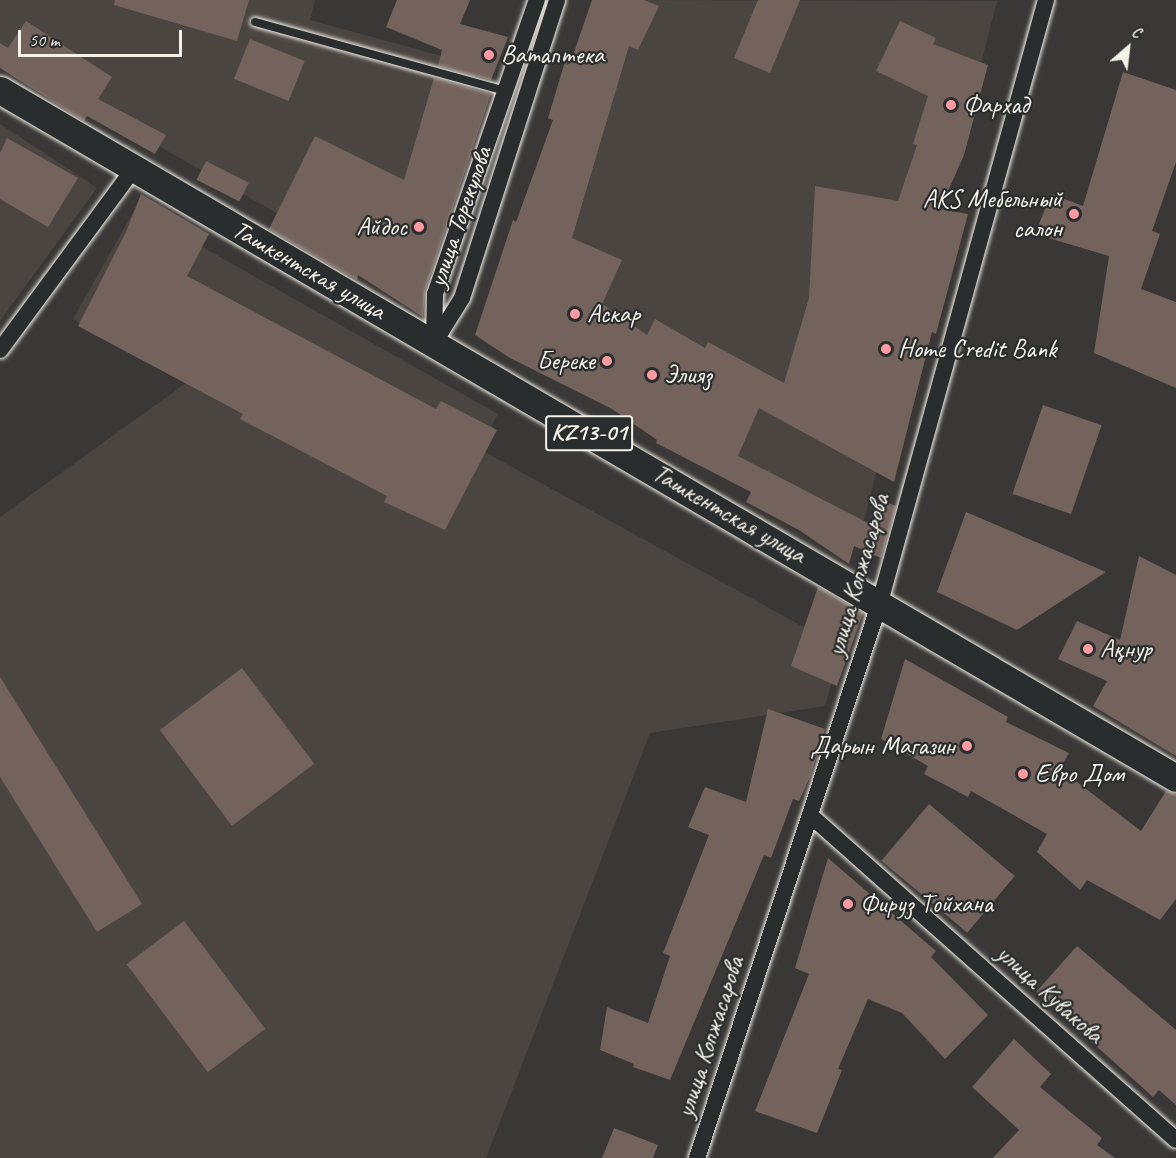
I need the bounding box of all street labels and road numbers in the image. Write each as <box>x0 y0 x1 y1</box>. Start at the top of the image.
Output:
street label: улица Торекулова <box>421 142 499 292</box>
street label: Ташкентская улица <box>226 213 392 327</box>
road number: KZ13-01 <box>544 412 634 454</box>
street label: Ташкентская улица <box>646 457 812 571</box>
street label: улица Копжасарова <box>820 490 896 660</box>
street label: улица Кувакова <box>990 938 1110 1050</box>
street label: улица Копжасарова <box>669 953 751 1121</box>

